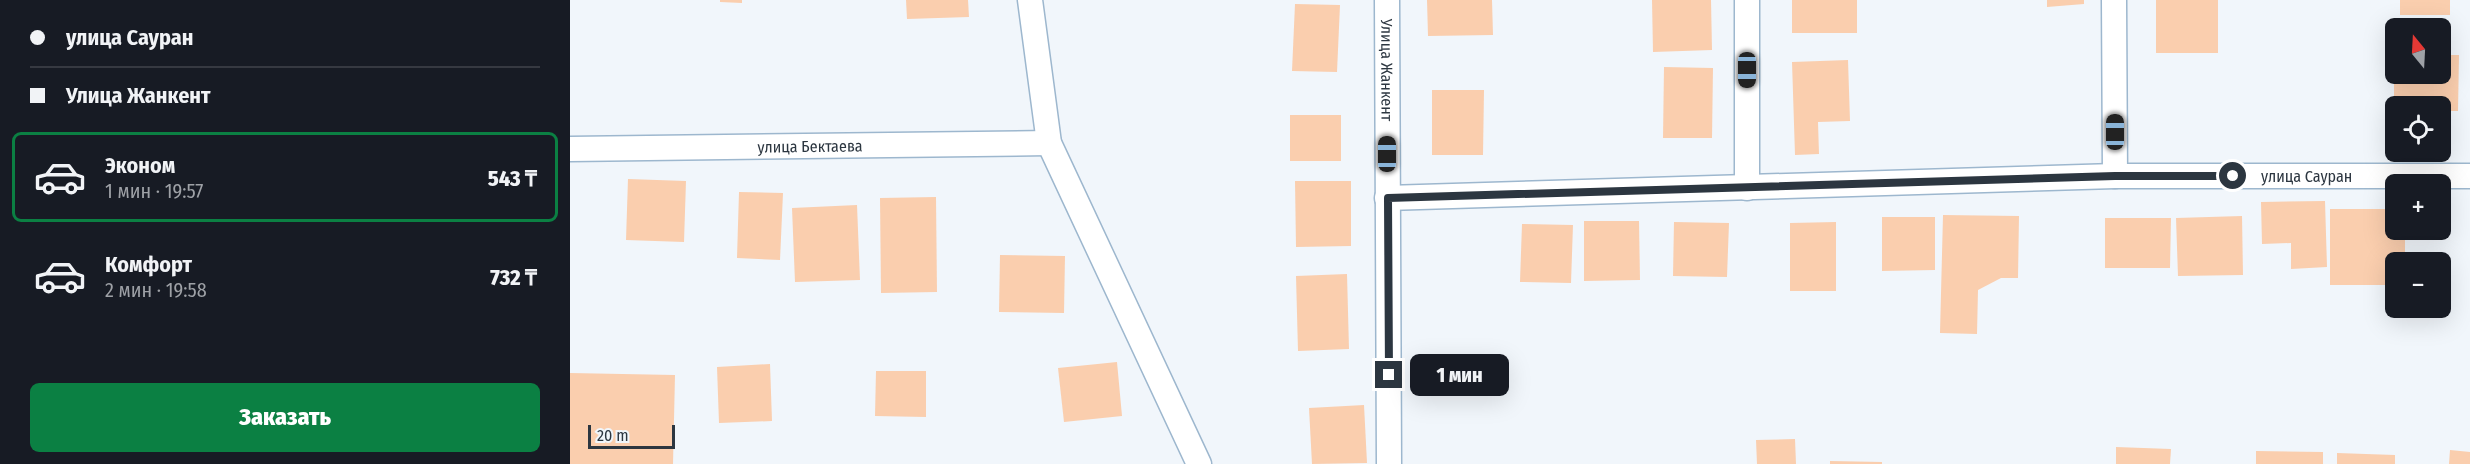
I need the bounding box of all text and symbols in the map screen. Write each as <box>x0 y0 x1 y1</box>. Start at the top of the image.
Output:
street label: Улица Жанкент <box>1377 18 1397 122</box>
north arrow <box>2385 18 2451 84</box>
map controls <box>2385 18 2451 318</box>
text: улица Сауран <box>66 24 193 51</box>
car <box>1738 52 1756 88</box>
text: Улица Жанкент <box>66 82 211 109</box>
button: locate <box>2385 96 2451 162</box>
car <box>2106 114 2124 150</box>
street label: улица Бектаева <box>757 136 863 157</box>
car <box>1378 136 1396 172</box>
icon: car <box>33 150 87 204</box>
text: Эконом <box>105 152 175 179</box>
route start <box>2219 162 2246 189</box>
text: 543 ₸ <box>488 165 537 192</box>
street label: улица Сауран <box>2261 167 2352 186</box>
button: + <box>2385 174 2451 240</box>
text: 1 мин · 19:57 <box>105 179 203 203</box>
icon: car <box>33 249 87 303</box>
text: Комфорт <box>105 251 192 278</box>
button: − <box>2385 252 2451 318</box>
text: 732 ₸ <box>490 264 537 291</box>
text: 2 мин · 19:58 <box>105 278 207 302</box>
callout: 1 мин <box>1410 354 1509 396</box>
route end <box>1375 361 1402 388</box>
text: 1 мин <box>1436 363 1483 387</box>
button: Заказать <box>30 383 540 452</box>
scale bar <box>588 422 675 450</box>
text: 20 m <box>597 426 628 445</box>

